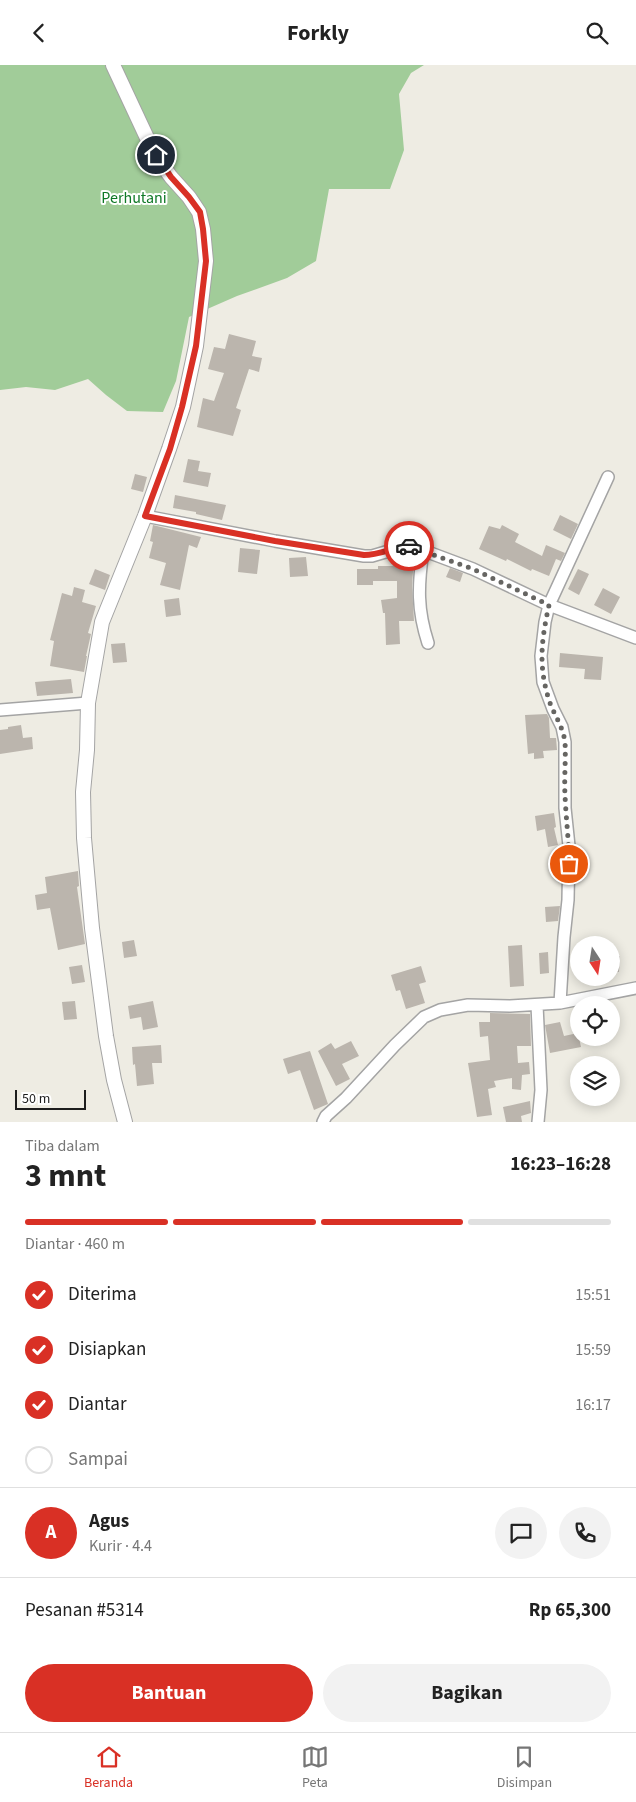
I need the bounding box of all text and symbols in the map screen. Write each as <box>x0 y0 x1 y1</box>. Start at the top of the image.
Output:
text: Forkly <box>287 17 349 49</box>
icon: back <box>25 19 53 47</box>
icon: search <box>583 19 611 47</box>
pin <box>135 134 177 176</box>
icon: home <box>142 141 170 169</box>
park label: Perhutani <box>101 187 167 209</box>
courier <box>384 521 434 571</box>
icon: car <box>395 532 423 560</box>
pin <box>548 843 590 885</box>
icon: bag <box>555 850 583 878</box>
north arrow <box>570 936 620 986</box>
map controls <box>570 936 620 1106</box>
button: locate <box>570 996 620 1046</box>
button: layers <box>570 1056 620 1106</box>
scale bar <box>15 1087 86 1110</box>
text: 50 m <box>22 1089 50 1109</box>
text: Tiba dalam <box>25 1135 100 1157</box>
text: 16:23–16:28 <box>510 1151 611 1178</box>
text: 3 mnt <box>25 1153 106 1199</box>
text: Diantar · 460 m <box>25 1233 125 1255</box>
icon: check <box>25 1281 53 1309</box>
text: Diterima <box>68 1281 137 1308</box>
text: 15:51 <box>575 1284 611 1306</box>
icon: check <box>25 1336 53 1364</box>
text: Disiapkan <box>68 1336 146 1363</box>
text: 15:59 <box>575 1339 611 1361</box>
icon: check <box>25 1391 53 1419</box>
text: Diantar <box>68 1391 127 1418</box>
text: 16:17 <box>575 1394 611 1416</box>
text: Sampai <box>68 1446 128 1473</box>
button: chat <box>495 1507 547 1559</box>
button: phone <box>559 1507 611 1559</box>
text: Agus <box>89 1508 129 1535</box>
text: A <box>46 1519 56 1546</box>
text: Kurir · 4.4 <box>89 1535 152 1557</box>
text: Pesanan #5314 <box>25 1597 144 1624</box>
text: Rp 65,300 <box>529 1597 611 1624</box>
button: Bantuan <box>25 1664 313 1722</box>
button: Bagikan <box>323 1664 611 1722</box>
tab: Beranda <box>84 1743 133 1793</box>
tab: Peta <box>301 1743 329 1793</box>
tab: Disimpan <box>497 1743 552 1793</box>

